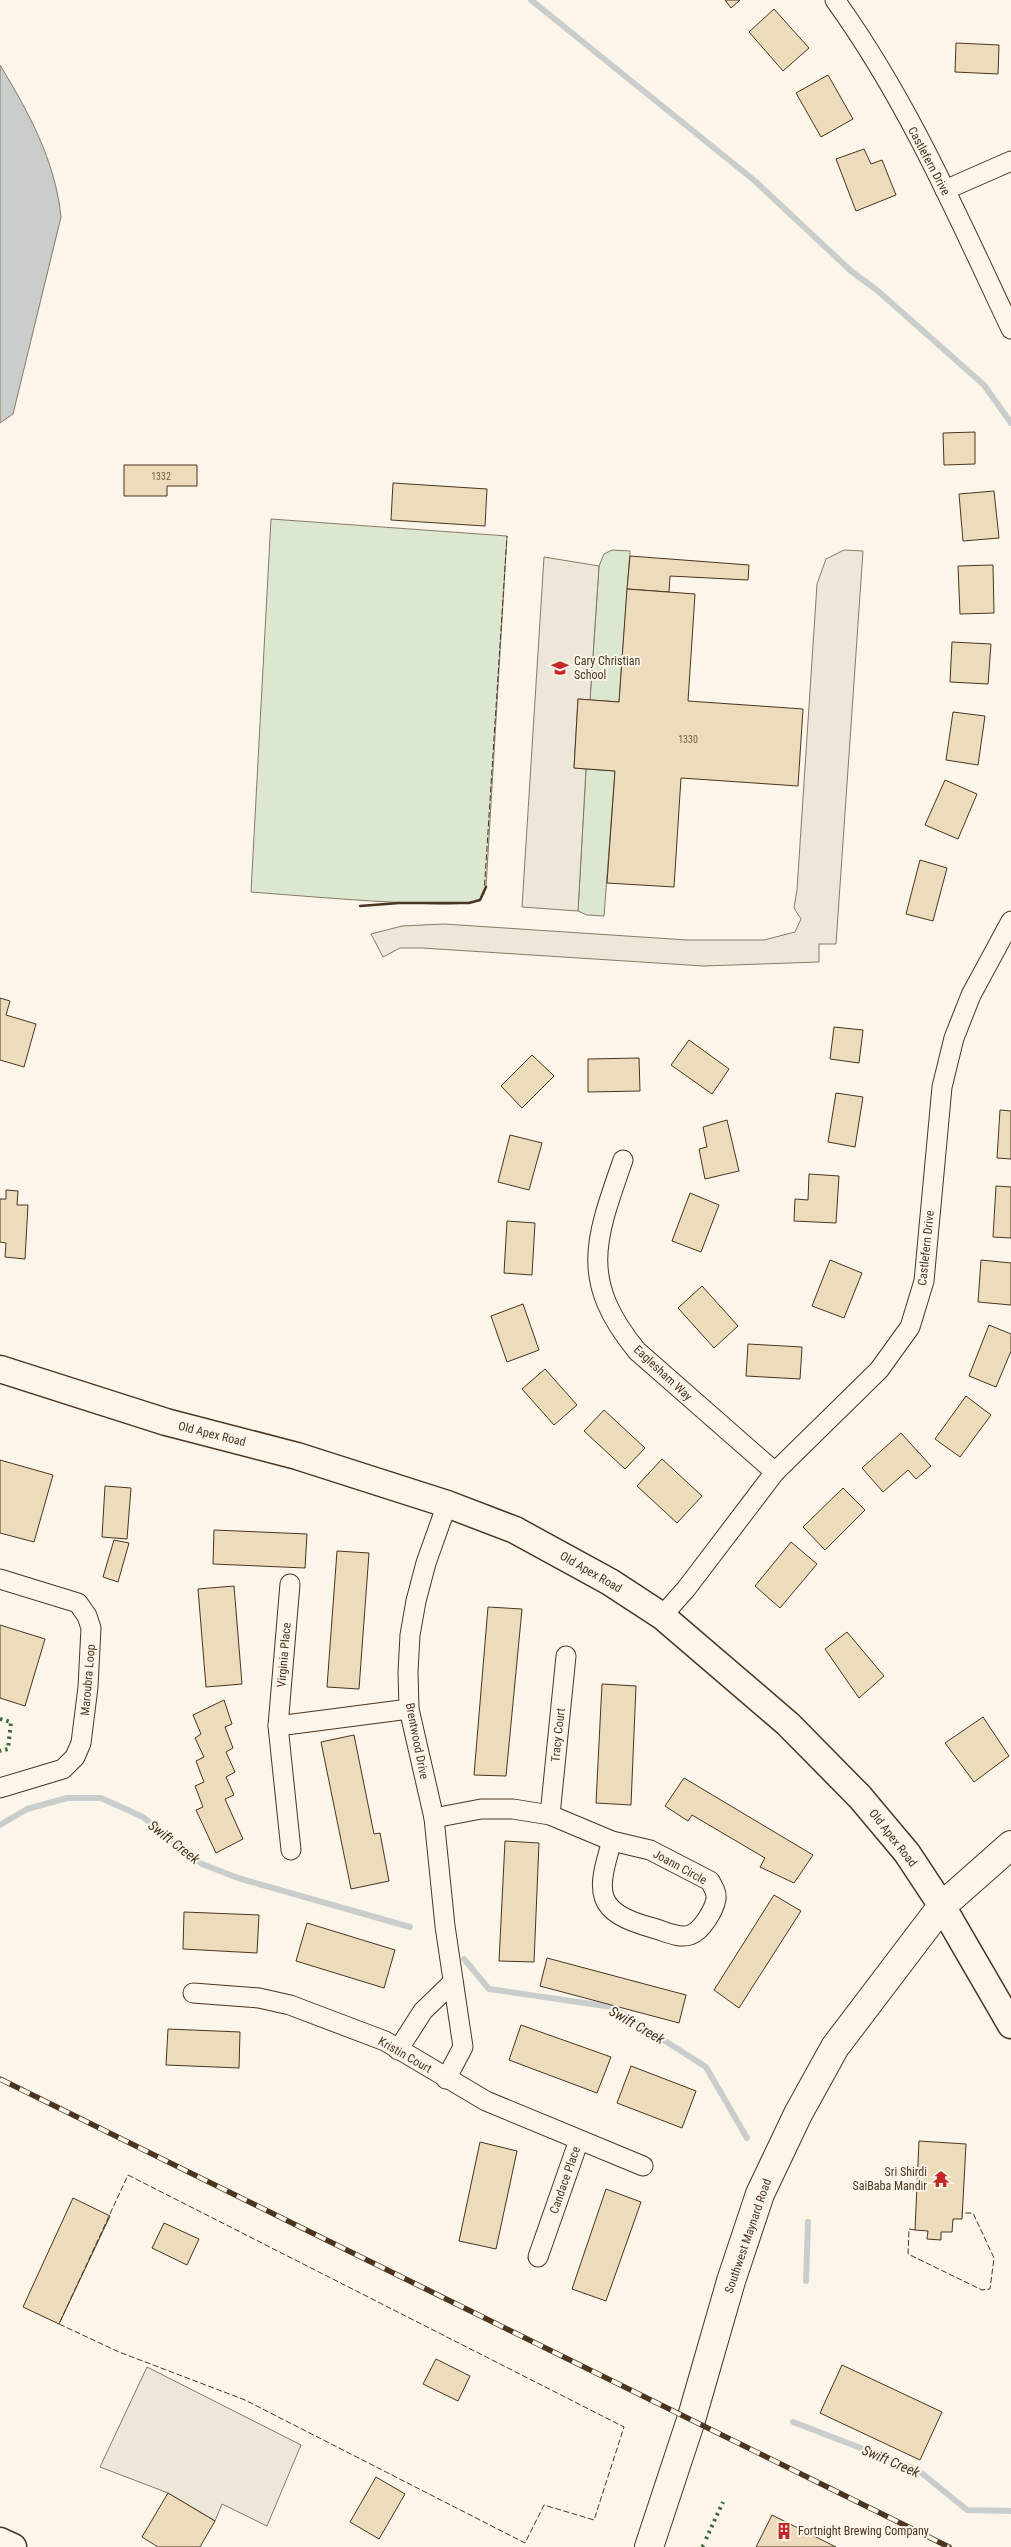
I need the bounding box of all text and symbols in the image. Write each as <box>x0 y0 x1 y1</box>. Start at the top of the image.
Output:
street label: Castlefern Drive <box>905 124 953 198</box>
house number: 1332 <box>151 471 171 482</box>
place label: Cary Christian School <box>574 654 641 682</box>
school or university icon: Cary Christian School <box>550 658 570 678</box>
house number: 1330 <box>678 734 698 745</box>
street label: Castlefern Drive <box>915 1209 937 1286</box>
street label: Eaglesham Way <box>631 1343 695 1403</box>
street label: Old Apex Road <box>177 1419 247 1449</box>
street label: Old Apex Road <box>558 1549 625 1595</box>
street label: Virginia Place <box>274 1622 294 1688</box>
street label: Maroubra Loop <box>78 1644 98 1716</box>
street label: Brentwood Drive <box>403 1702 431 1781</box>
street label: Tracy Court <box>548 1707 568 1763</box>
street label: Old Apex Road <box>866 1806 920 1870</box>
water label: Swift Creek <box>145 1817 204 1868</box>
street label: Joann Circle <box>651 1847 710 1888</box>
water label: Swift Creek <box>607 2003 668 2048</box>
street label: Kristin Court <box>376 2034 435 2076</box>
street label: Candace Place <box>547 2144 583 2216</box>
place label: Sri Shirdi SaiBaba Mandir <box>853 2165 927 2193</box>
temple icon: Sri Shirdi SaiBaba Mandir <box>931 2169 951 2189</box>
street label: Southwest Maynard Road <box>722 2177 774 2295</box>
water label: Swift Creek <box>860 2442 923 2481</box>
building icon: Fortnight Brewing Company <box>774 2521 794 2541</box>
place label: Fortnight Brewing Company <box>798 2524 929 2538</box>

